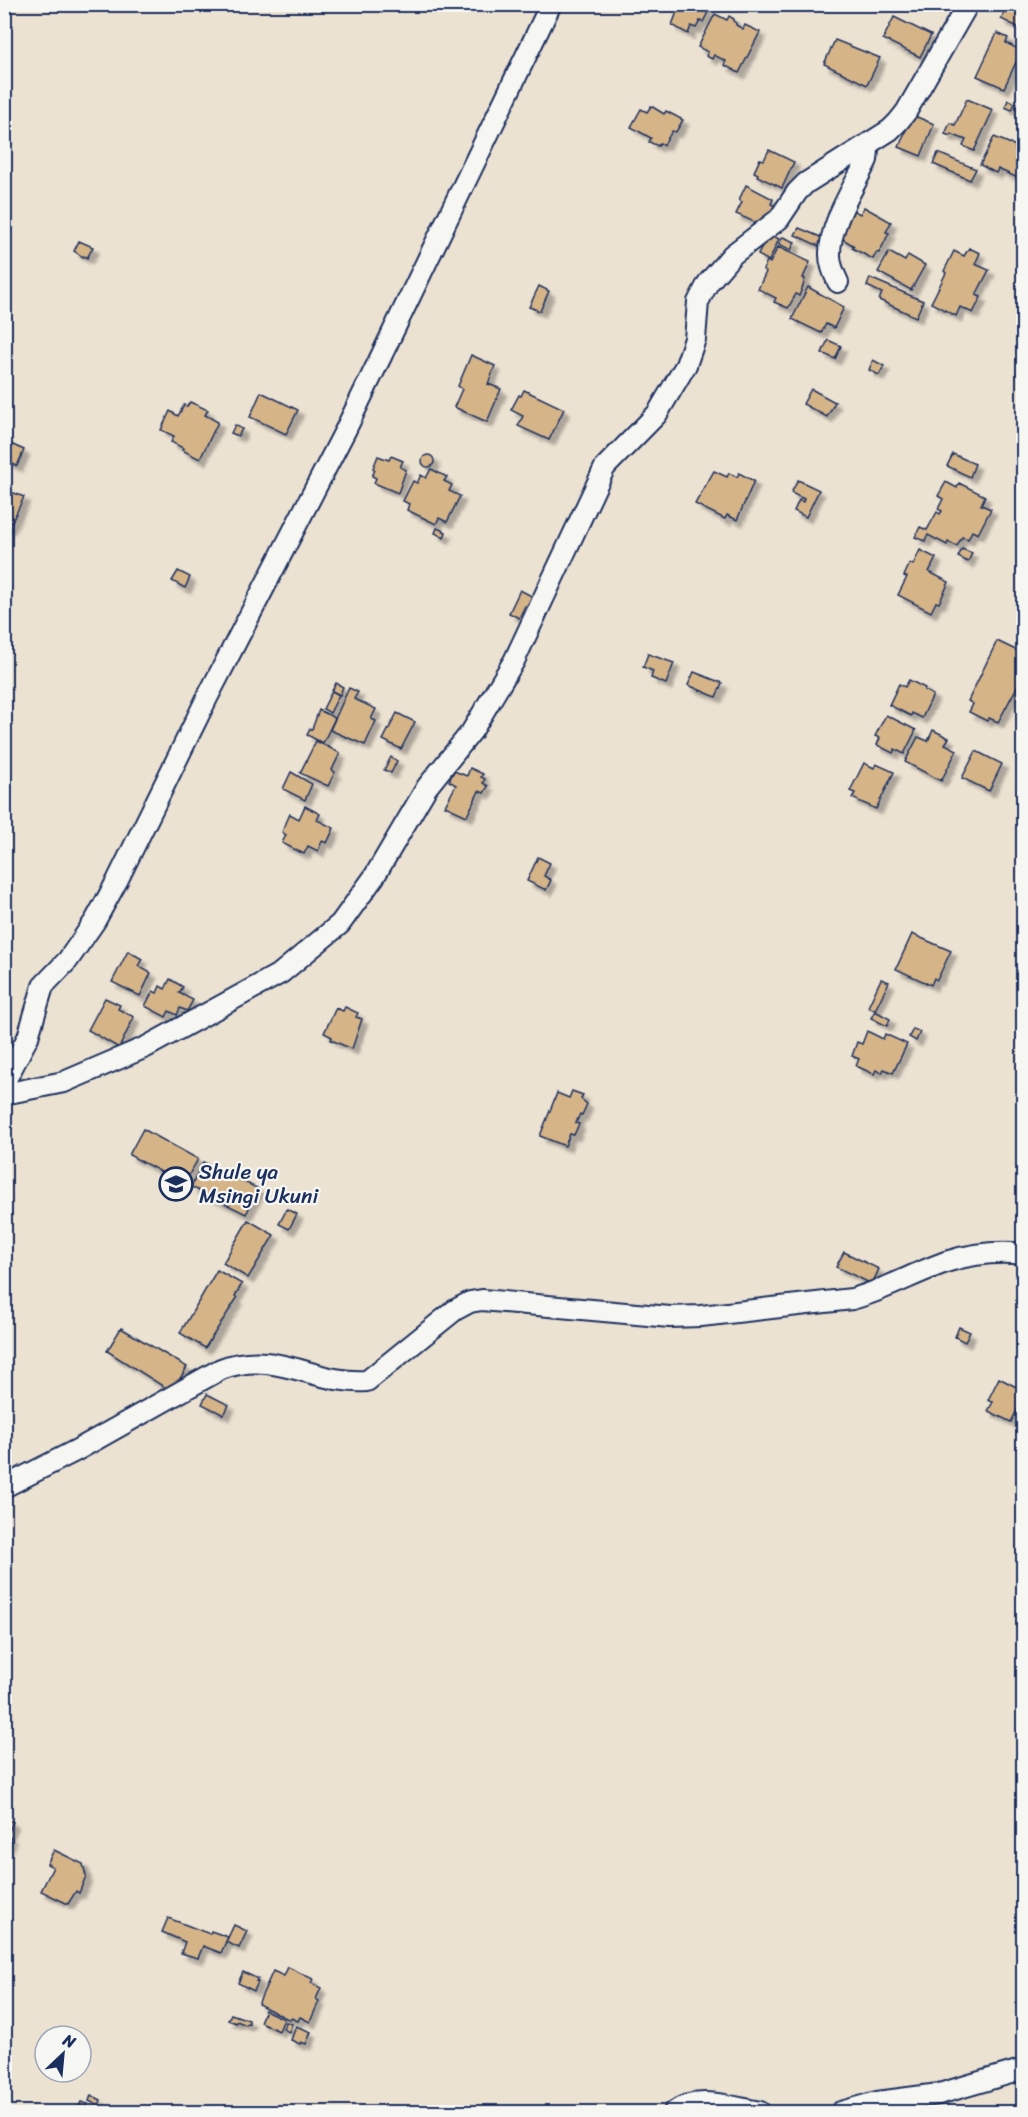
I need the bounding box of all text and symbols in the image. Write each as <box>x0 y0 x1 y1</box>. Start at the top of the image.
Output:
place label: Shule ya Msingi Ukuni <box>199 1153 319 1215</box>
school or university icon: Shule ya Msingi Ukuni <box>158 1166 194 1202</box>
north arrow <box>33 2024 93 2084</box>
text: N <box>57 2025 82 2057</box>

